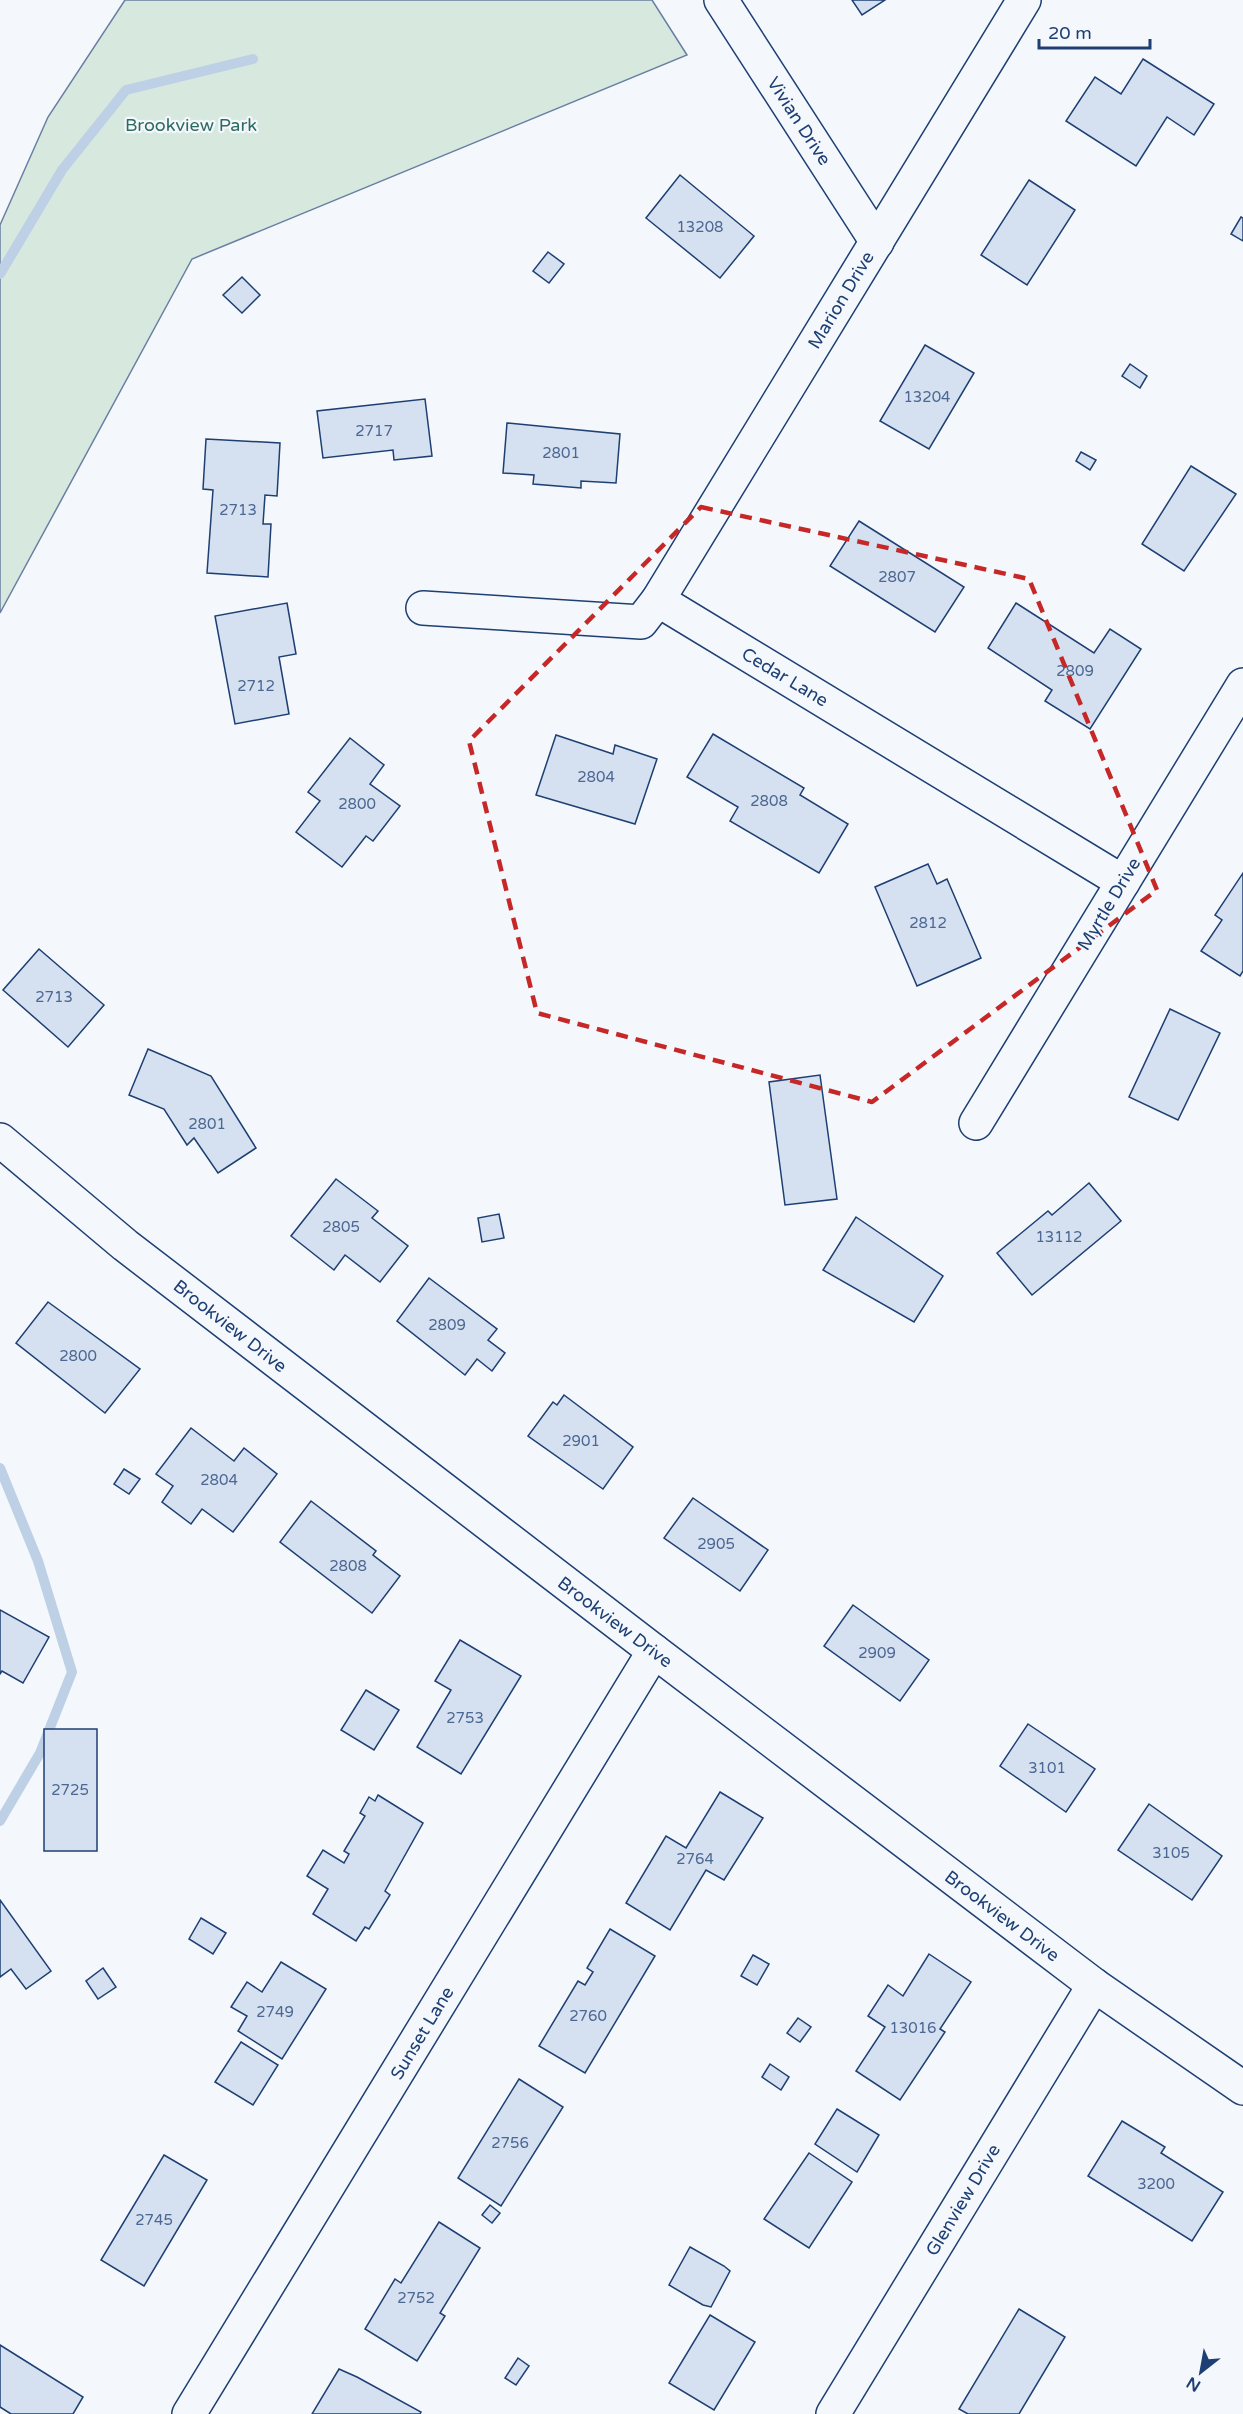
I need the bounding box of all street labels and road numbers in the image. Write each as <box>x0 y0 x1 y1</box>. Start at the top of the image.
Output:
street label: Vivian Drive <box>762 73 836 169</box>
street label: Marion Drive <box>803 247 879 353</box>
street label: Cedar Lane <box>738 643 832 711</box>
street label: Myrtle Drive <box>1073 854 1145 954</box>
street label: Brookview Drive <box>169 1275 291 1377</box>
street label: Brookview Drive <box>553 1572 677 1672</box>
street label: Brookview Drive <box>940 1866 1064 1966</box>
street label: Sunset Lane <box>386 1982 458 2084</box>
street label: Glenview Drive <box>921 2140 1005 2260</box>

